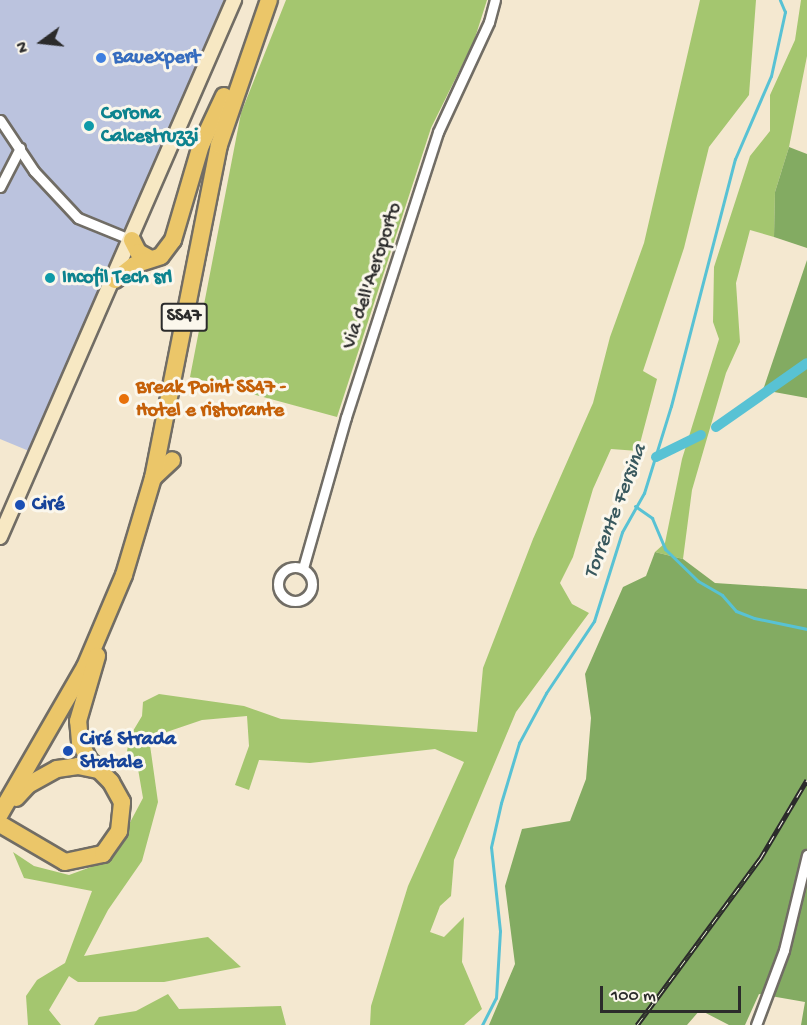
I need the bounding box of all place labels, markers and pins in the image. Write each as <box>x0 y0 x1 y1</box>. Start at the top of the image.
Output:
place label: Bauexpert <box>113 46 200 70</box>
marker: Bauexpert <box>94 51 108 65</box>
place label: Corona Calcestruzzi <box>101 102 198 149</box>
marker: Corona Calcestruzzi <box>82 119 96 133</box>
place label: Incofil Tech srl <box>62 266 172 290</box>
marker: Incofil Tech srl <box>43 271 57 285</box>
place label: Break Point SS47 - Hotel e ristorante <box>136 376 286 423</box>
marker: Break Point SS47 - Hotel e ristorante <box>117 392 131 406</box>
place label: Ciré <box>32 493 65 517</box>
marker: Ciré <box>13 498 27 512</box>
place label: Ciré Strada Statale <box>80 728 176 775</box>
marker: Ciré Strada Statale <box>61 744 75 758</box>

